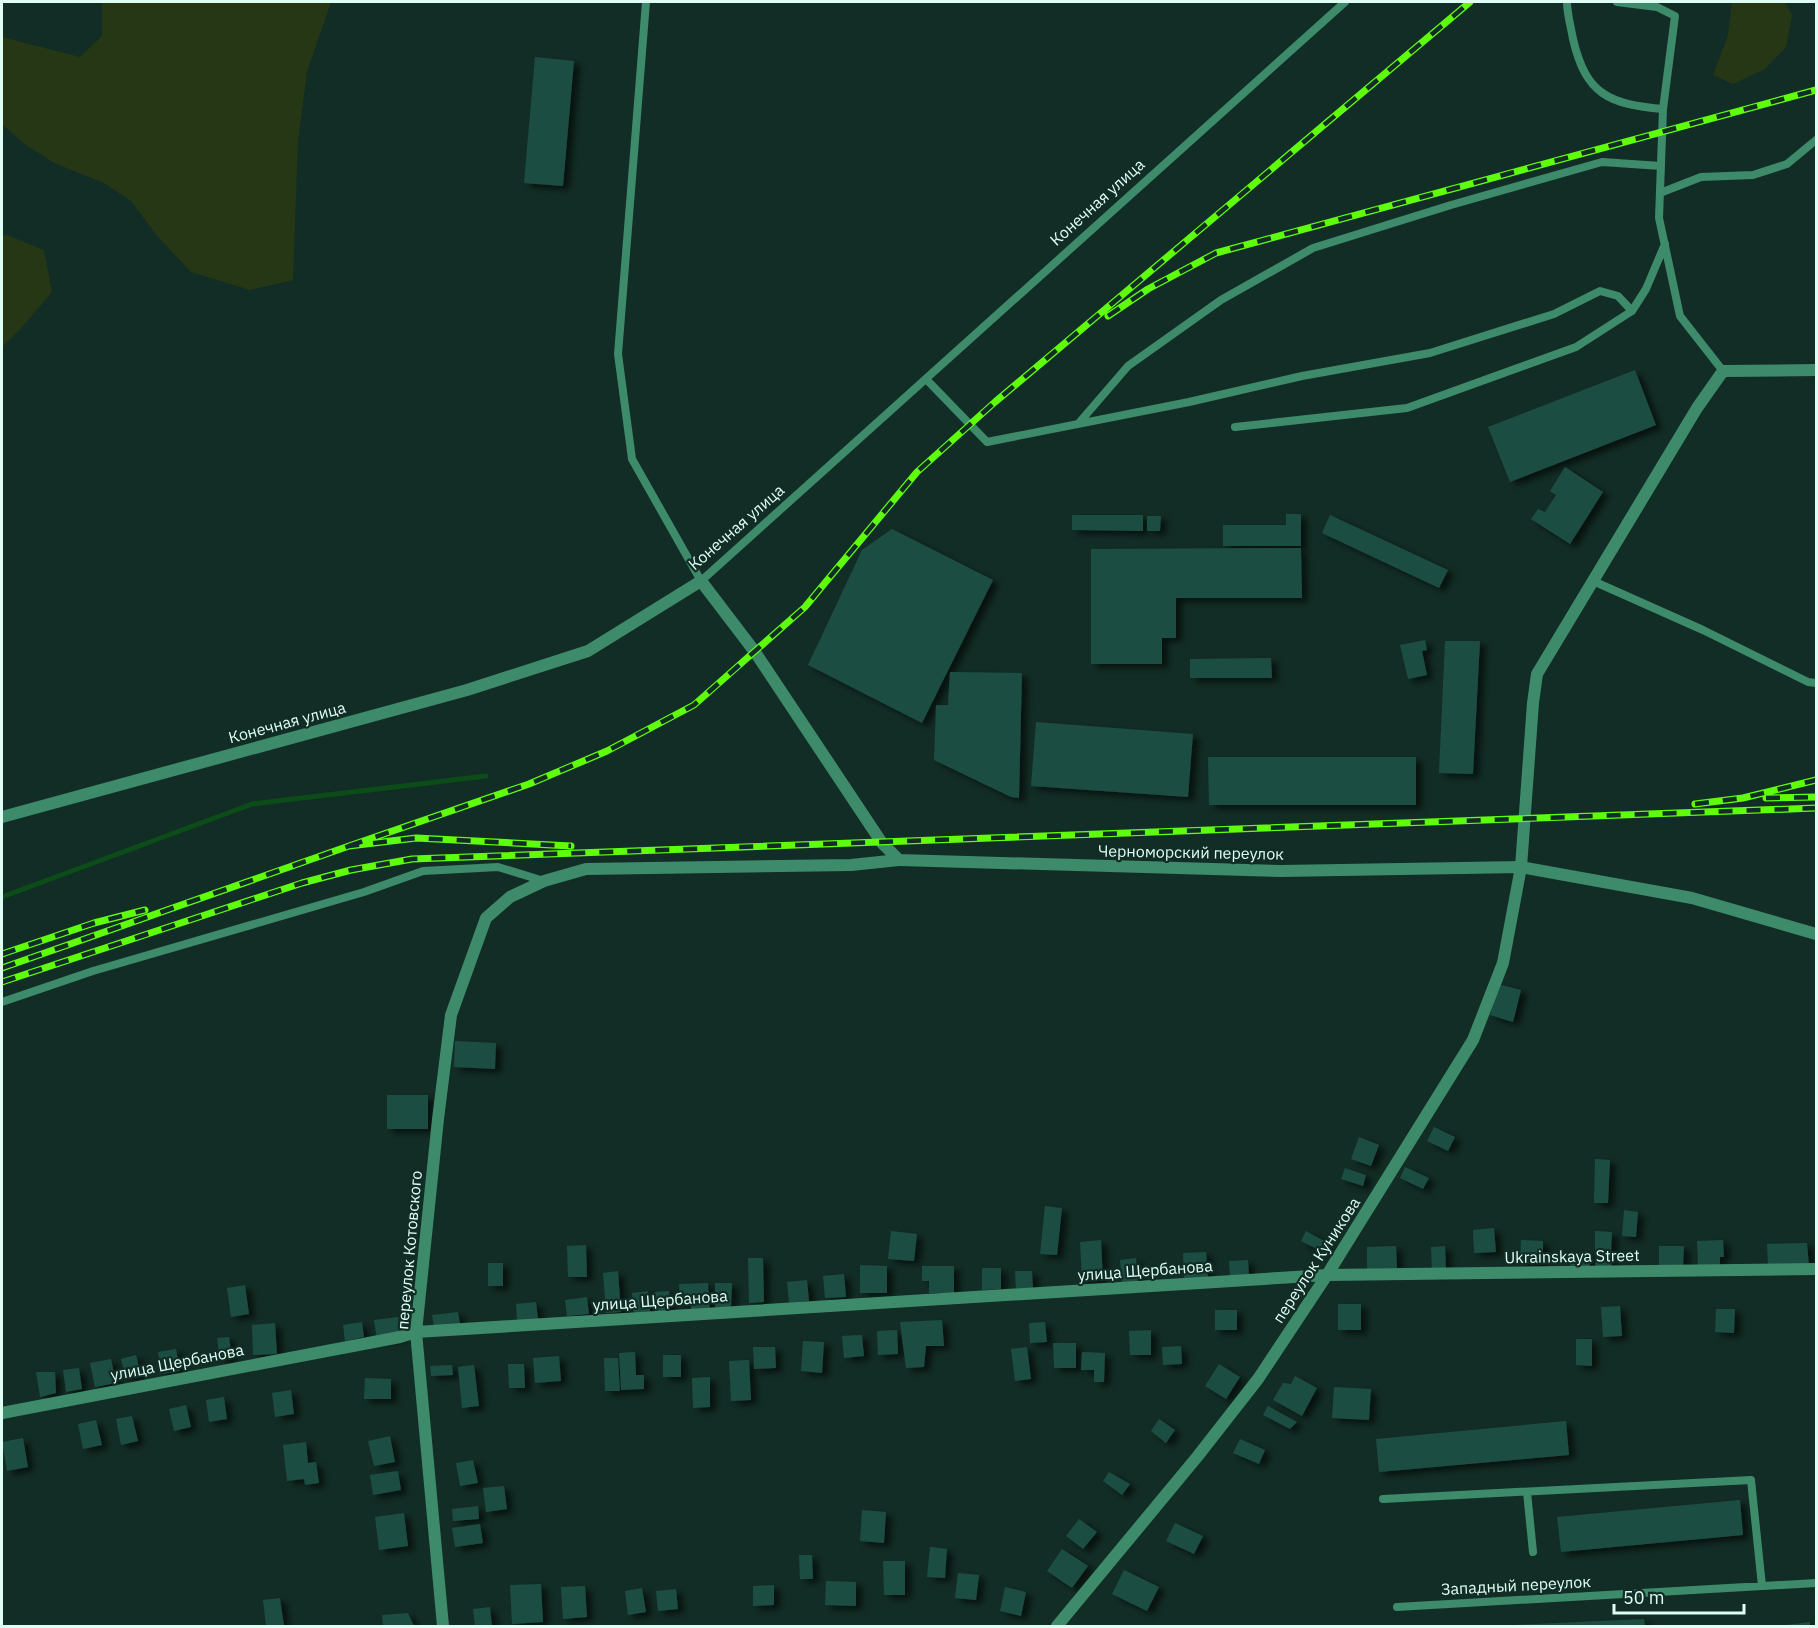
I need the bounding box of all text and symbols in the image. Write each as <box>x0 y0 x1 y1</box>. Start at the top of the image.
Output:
street label: Конечная улица <box>1046 154 1149 250</box>
street label: Конечная улица <box>684 480 788 574</box>
street label: Конечная улица <box>226 697 348 747</box>
street label: Черноморский переулок <box>1098 840 1284 864</box>
street label: переулок Котовского <box>392 1170 426 1330</box>
street label: переулок Куникова <box>1268 1193 1364 1327</box>
street label: Ukrainskaya Street <box>1504 1245 1640 1267</box>
street label: улица Щербанова <box>1077 1255 1214 1285</box>
street label: улица Щербанова <box>592 1285 729 1315</box>
street label: улица Щербанова <box>109 1339 246 1385</box>
street label: Западный переулок <box>1440 1571 1592 1599</box>
scale bar <box>1614 1577 1744 1615</box>
text: 50 m <box>1623 1586 1665 1609</box>

